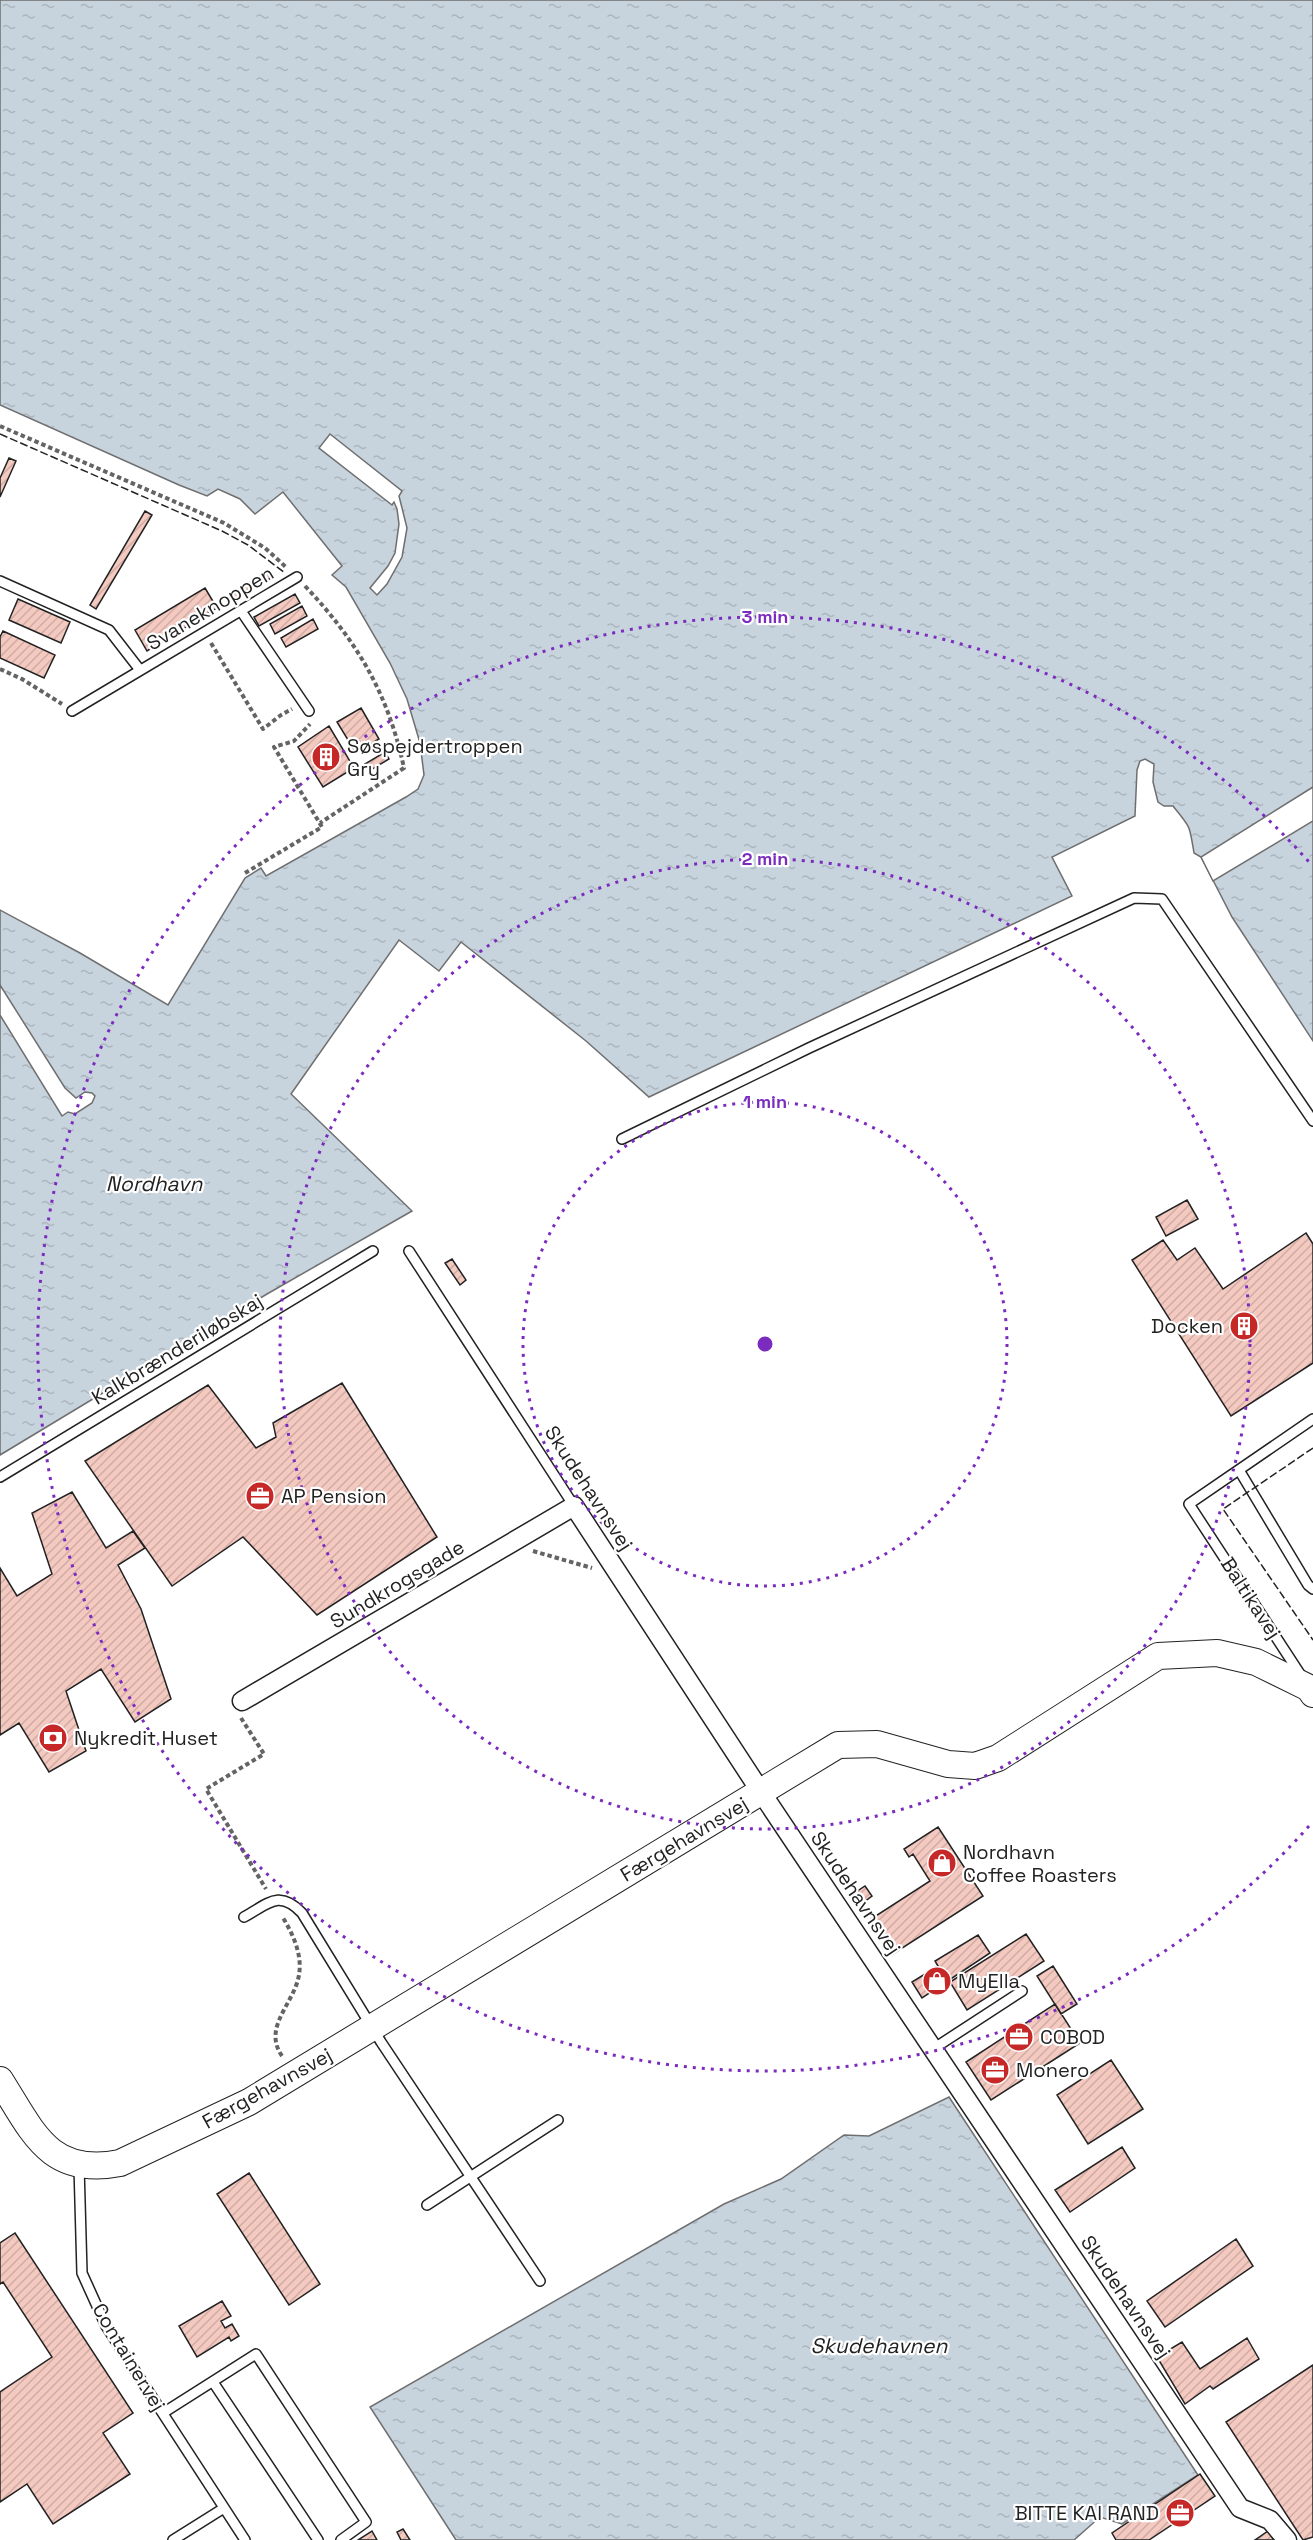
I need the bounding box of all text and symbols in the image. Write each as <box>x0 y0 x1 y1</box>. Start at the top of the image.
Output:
street label: Svaneknoppen <box>142 560 278 656</box>
text: 3 min <box>742 605 788 628</box>
place label: Søspejdertroppen Gry <box>347 733 523 782</box>
building icon: Søspejdertroppen Gry <box>310 741 342 773</box>
text: 2 min <box>742 847 788 870</box>
text: 1 min <box>743 1090 787 1113</box>
water label: Nordhavn <box>106 1170 203 1197</box>
street label: Kalkbrænderiløbskaj <box>87 1288 267 1410</box>
building icon: Docken <box>1228 1310 1260 1342</box>
place label: Docken <box>1151 1313 1223 1339</box>
centre of rings <box>755 1334 775 1354</box>
street label: Skudehavnsvej <box>539 1421 639 1555</box>
office icon: AP Pension <box>244 1480 276 1512</box>
place label: AP Pension <box>281 1483 387 1509</box>
street label: Sundkrogsgade <box>325 1534 469 1634</box>
street label: Baltikavej <box>1215 1552 1287 1644</box>
bank icon: Nykredit Huset <box>37 1722 69 1754</box>
place label: Nykredit Huset <box>74 1725 218 1751</box>
street label: Færgehavnsvej <box>615 1791 753 1887</box>
street label: Skudehavnsvej <box>805 1826 907 1960</box>
place label: Nordhavn Coffee Roasters <box>963 1839 1117 1888</box>
shop icon: Nordhavn Coffee Roasters <box>926 1847 958 1879</box>
shop icon: MyElla <box>921 1965 953 1997</box>
place label: MyElla <box>958 1968 1020 1994</box>
office icon: COBOD <box>1003 2021 1035 2053</box>
place label: COBOD <box>1040 2024 1105 2050</box>
street label: Færgehavnsvej <box>197 2042 337 2134</box>
office icon: Monero <box>979 2054 1011 2086</box>
place label: Monero <box>1016 2057 1089 2083</box>
street label: Skudehavnsvej <box>1075 2230 1177 2364</box>
street label: Containervej <box>87 2298 171 2416</box>
water label: Skudehavnen <box>811 2332 949 2359</box>
office icon: BITTE KAI RAND <box>1164 2497 1196 2529</box>
place label: BITTE KAI RAND <box>1014 2500 1159 2526</box>

